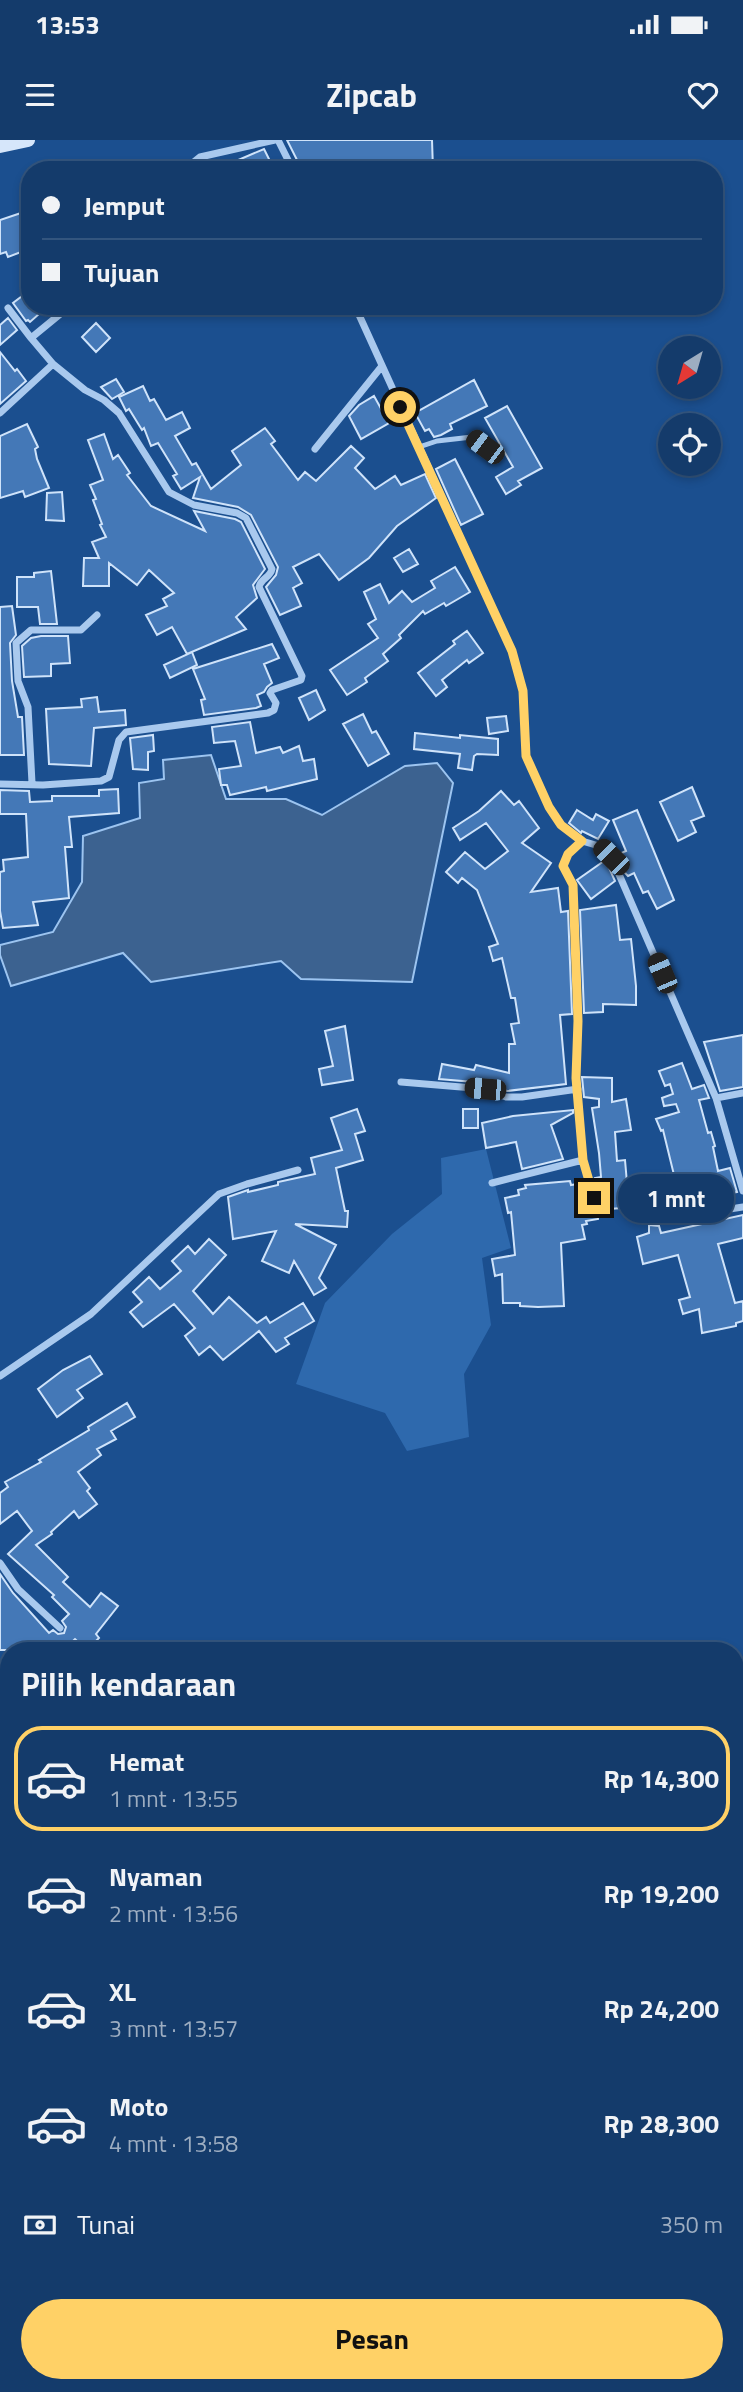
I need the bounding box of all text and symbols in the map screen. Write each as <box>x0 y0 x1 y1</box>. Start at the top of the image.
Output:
text: 13:53 <box>35 5 100 44</box>
text: Zipcab <box>326 71 417 119</box>
icon: menu <box>21 76 59 114</box>
icon: heart <box>684 76 722 114</box>
text: Jemput <box>84 186 165 225</box>
text: Tujuan <box>84 253 159 292</box>
north arrow <box>658 336 721 399</box>
map controls <box>658 336 721 476</box>
route start <box>384 391 416 423</box>
button: locate <box>658 413 721 476</box>
car <box>462 426 509 468</box>
car <box>589 835 634 879</box>
car <box>645 950 680 996</box>
car <box>464 1077 507 1101</box>
callout: 1 mnt <box>618 1174 734 1222</box>
text: 1 mnt <box>647 1181 705 1216</box>
route end <box>578 1182 610 1214</box>
text: Pilih kendaraan <box>21 1660 236 1708</box>
text: Hemat <box>109 1742 184 1781</box>
icon: car <box>25 1747 88 1810</box>
text: Rp 14,300 <box>603 1759 719 1798</box>
text: 1 mnt · 13:55 <box>109 1781 238 1816</box>
text: Nyaman <box>109 1857 203 1896</box>
icon: car <box>25 1862 88 1925</box>
text: Rp 19,200 <box>603 1874 719 1913</box>
text: 2 mnt · 13:56 <box>109 1896 238 1931</box>
text: XL <box>109 1972 136 2011</box>
icon: car <box>25 1977 88 2040</box>
text: Rp 24,200 <box>603 1989 719 2028</box>
text: 3 mnt · 13:57 <box>109 2011 238 2046</box>
text: Moto <box>109 2087 168 2126</box>
icon: car <box>25 2092 88 2155</box>
text: Rp 28,300 <box>603 2104 719 2143</box>
text: 4 mnt · 13:58 <box>109 2126 238 2161</box>
text: Tunai <box>77 2205 135 2244</box>
icon: cash <box>21 2206 59 2244</box>
text: 350 m <box>660 2207 723 2242</box>
button: Pesan <box>21 2299 723 2379</box>

